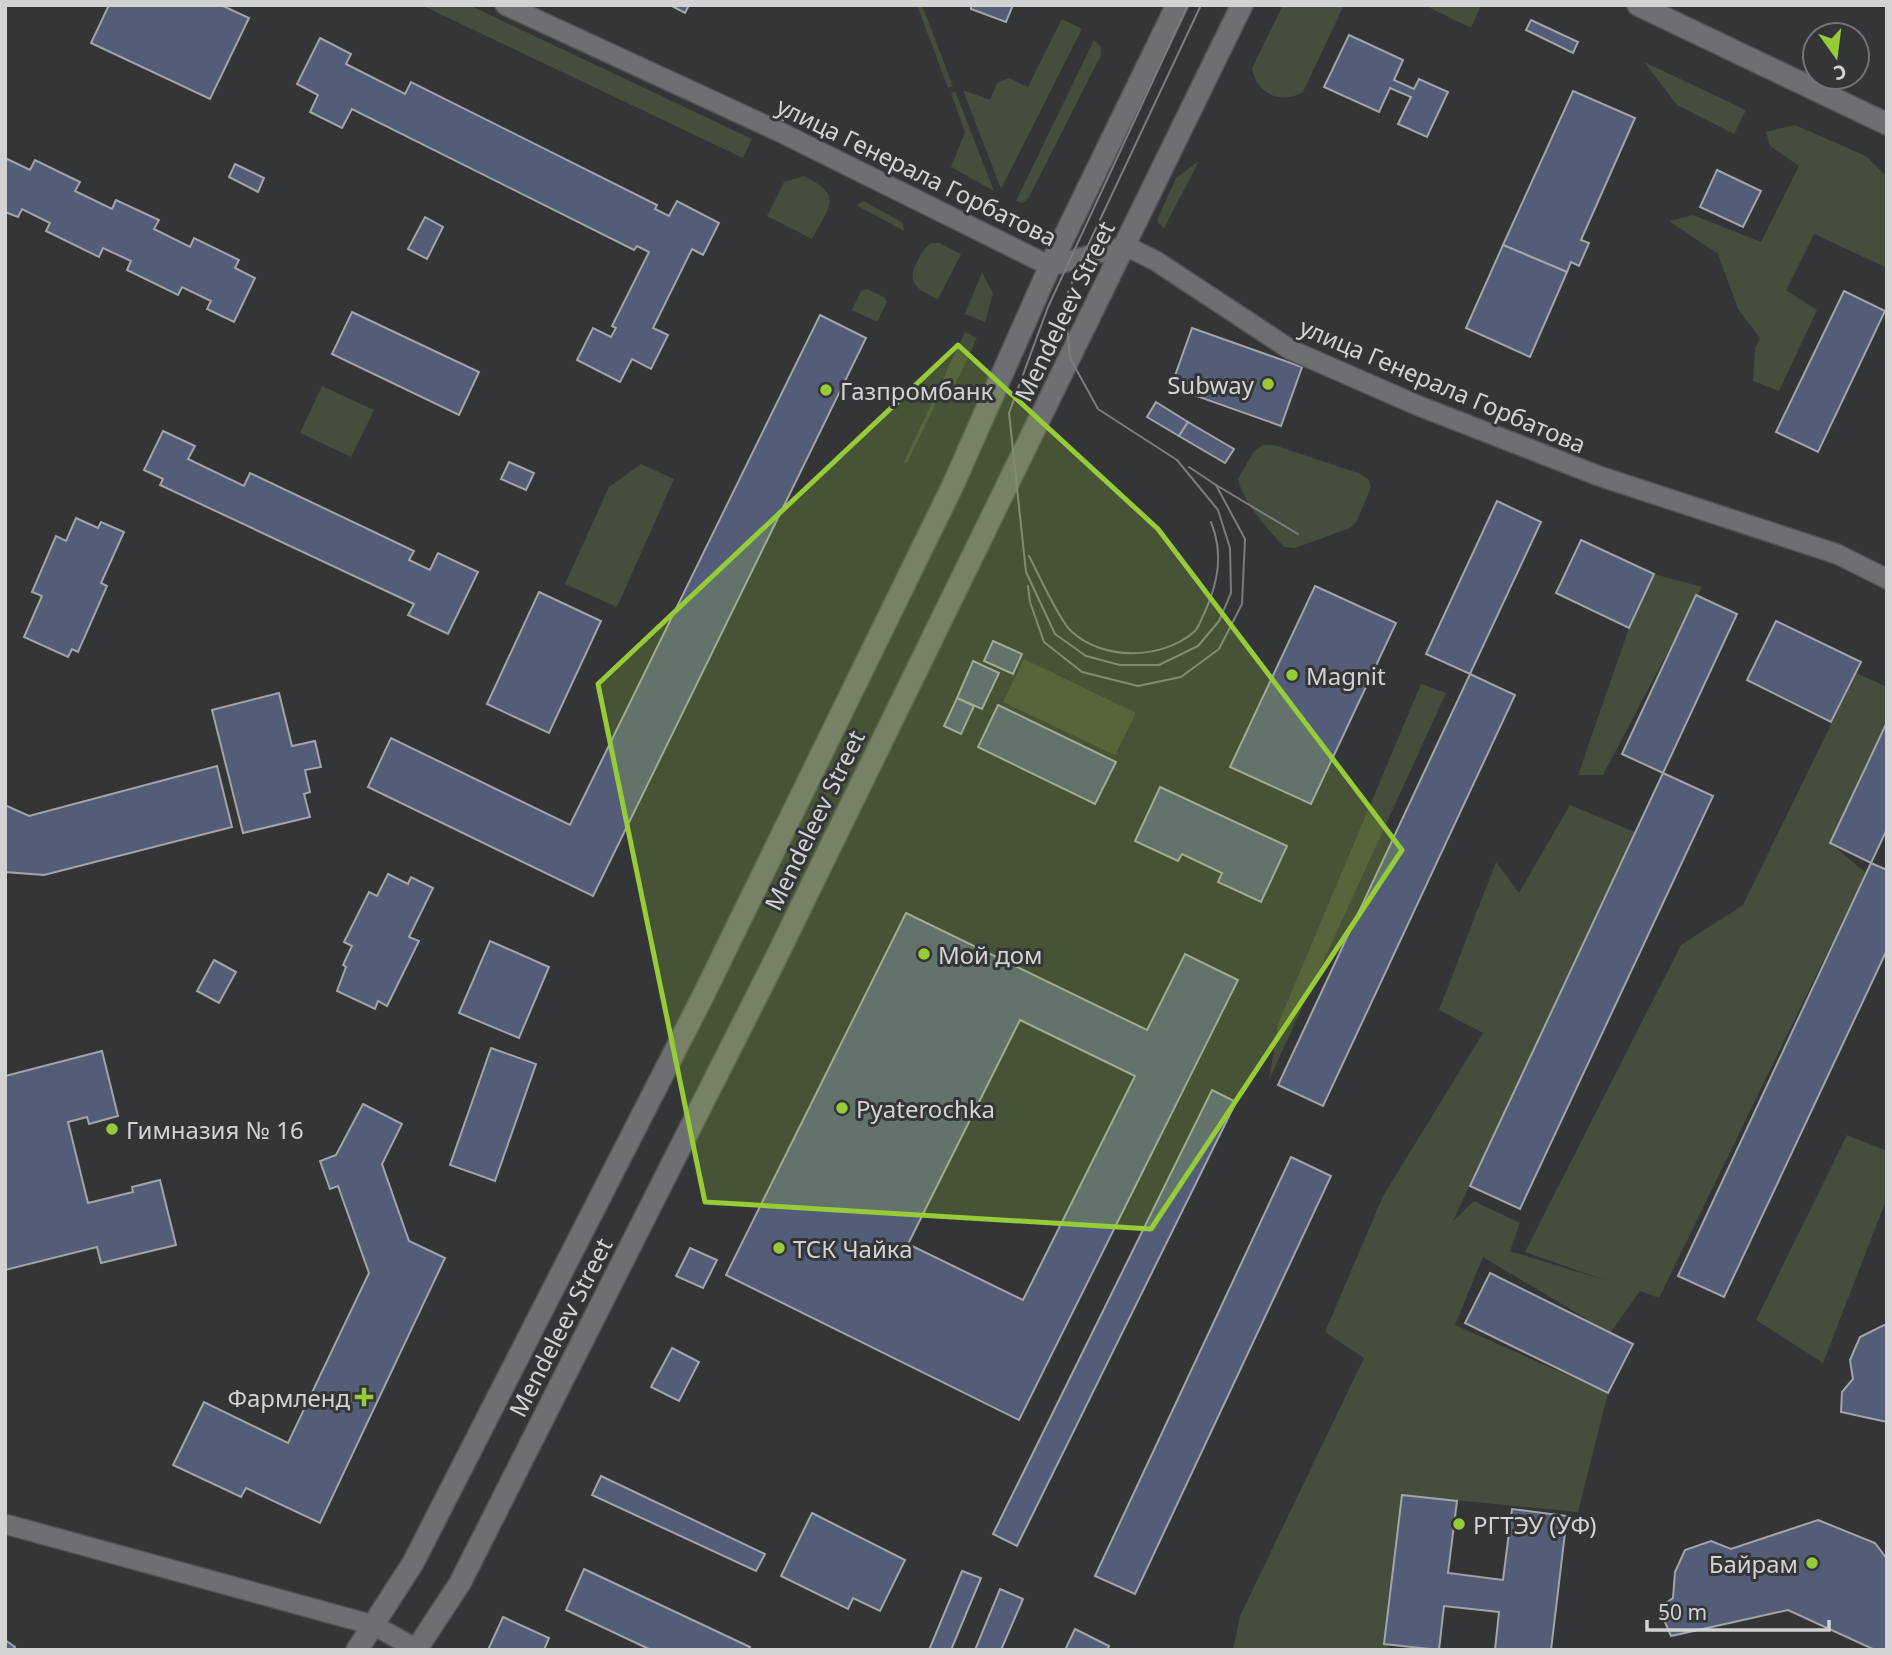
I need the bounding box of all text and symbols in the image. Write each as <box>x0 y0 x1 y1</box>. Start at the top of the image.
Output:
north arrow <box>1801 21 1871 91</box>
text: С <box>1831 58 1849 87</box>
street label: улица Генерала Горбатова <box>771 89 1063 253</box>
street label: Mendeleev Street <box>1006 215 1122 407</box>
street label: улица Генерала Горбатова <box>1295 310 1591 460</box>
place label: Subway <box>1167 368 1255 401</box>
place label: Газпромбанк <box>840 374 994 407</box>
marker: Subway <box>1260 376 1276 392</box>
marker: Газпромбанк <box>818 382 834 398</box>
place label: Magnit <box>1306 659 1386 692</box>
marker: Magnit <box>1284 667 1300 683</box>
street label: Mendeleev Street <box>756 724 872 916</box>
place label: Мой дом <box>938 938 1042 971</box>
marker: Мой дом <box>916 946 932 962</box>
place label: Pyaterochka <box>856 1092 995 1125</box>
marker: Pyaterochka <box>834 1100 850 1116</box>
place label: Гимназия № 16 <box>126 1113 304 1146</box>
marker: Гимназия № 16 <box>104 1121 120 1137</box>
street label: Mendeleev Street <box>501 1232 619 1422</box>
place label: ТСК Чайка <box>793 1232 912 1265</box>
marker: ТСК Чайка <box>771 1240 787 1256</box>
place label: Фармленд <box>227 1381 350 1414</box>
marker: Фармленд <box>356 1389 372 1405</box>
place label: РГТЭУ (УФ) <box>1473 1508 1597 1541</box>
marker: РГТЭУ (УФ) <box>1451 1516 1467 1532</box>
place label: Байрам <box>1709 1547 1798 1580</box>
marker: Байрам <box>1804 1555 1820 1571</box>
scale bar <box>1647 1588 1829 1632</box>
text: 50 m <box>1658 1598 1707 1626</box>

